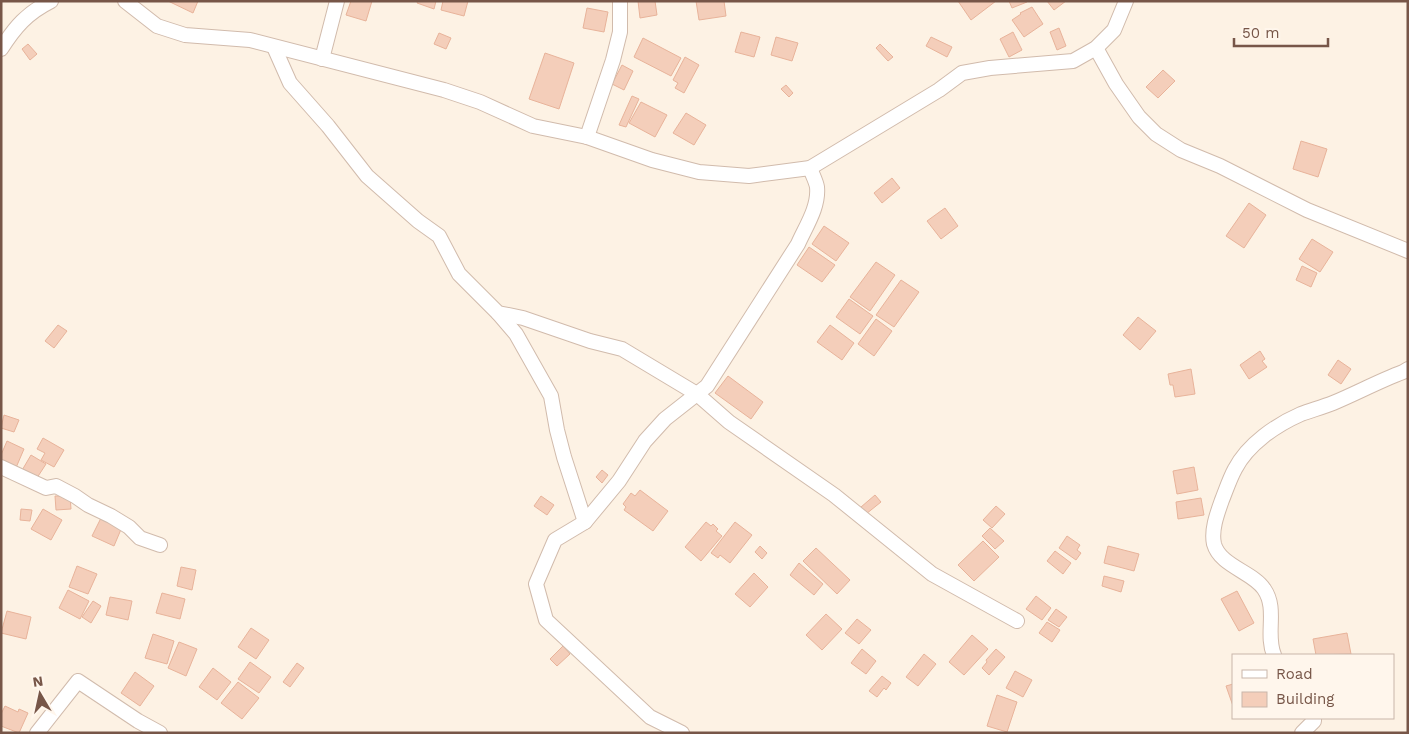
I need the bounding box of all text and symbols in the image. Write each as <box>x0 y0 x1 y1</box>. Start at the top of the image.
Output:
scale bar <box>1234 15 1328 47</box>
text: 50 m <box>1242 24 1279 42</box>
legend <box>1232 654 1394 719</box>
text: Road <box>1276 665 1313 683</box>
north arrow <box>15 669 65 719</box>
text: N <box>32 672 44 690</box>
text: Building <box>1276 690 1334 708</box>

